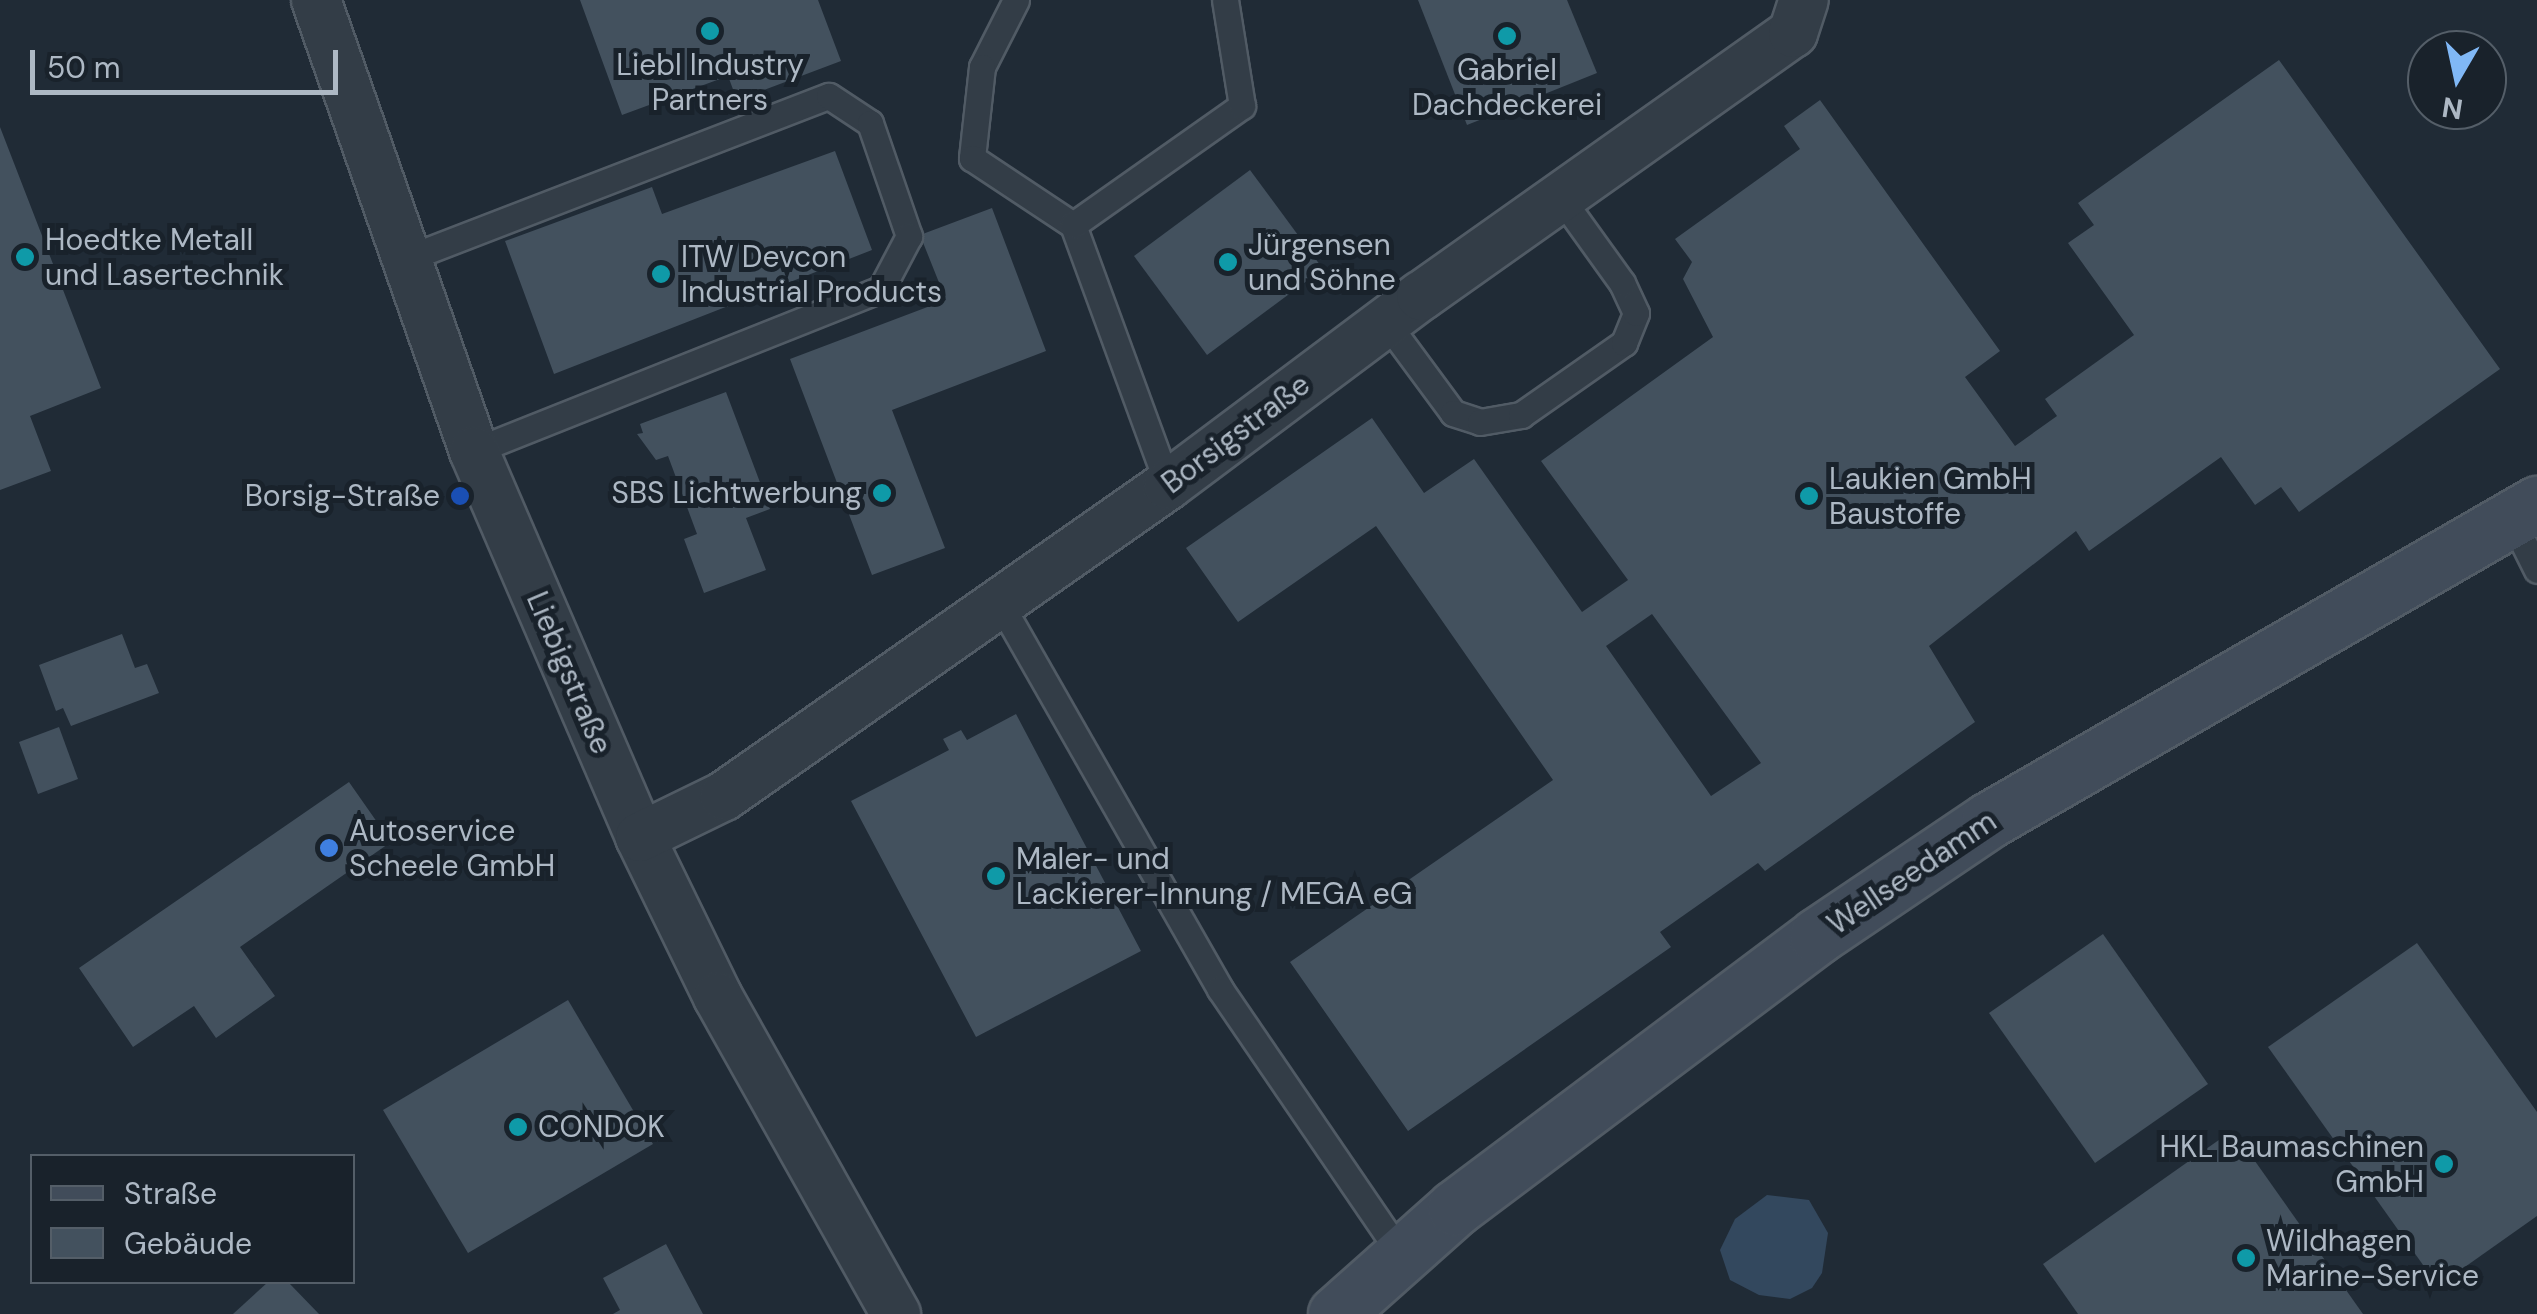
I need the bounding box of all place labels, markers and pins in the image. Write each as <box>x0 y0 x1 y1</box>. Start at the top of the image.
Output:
marker: Liebl Industry Partners <box>699 20 721 42</box>
marker: Gabriel Dachdeckerei <box>1496 25 1518 47</box>
place label: Liebl Industry Partners <box>616 47 804 118</box>
place label: Gabriel Dachdeckerei <box>1412 52 1602 122</box>
place label: Hoedtke Metall und Lasertechnik <box>45 222 284 292</box>
place label: Jürgensen und Söhne <box>1248 227 1396 298</box>
place label: ITW Devcon Industrial Products <box>681 239 942 310</box>
marker: Hoedtke Metall und Lasertechnik <box>14 246 36 268</box>
marker: Jürgensen und Söhne <box>1217 251 1239 273</box>
marker: ITW Devcon Industrial Products <box>650 263 672 285</box>
place label: Laukien GmbH Baustoffe <box>1829 461 2032 532</box>
place label: SBS Lichtwerbung <box>612 475 862 511</box>
place label: Borsig-Straße <box>245 478 440 514</box>
marker: SBS Lichtwerbung <box>871 482 893 504</box>
marker: Borsig-Straße <box>449 485 471 507</box>
marker: Laukien GmbH Baustoffe <box>1798 485 1820 507</box>
place label: Autoservice Scheele GmbH <box>349 813 555 884</box>
marker: Autoservice Scheele GmbH <box>318 837 340 859</box>
place label: Maler- und Lackierer-Innung / MEGA eG <box>1016 841 1412 912</box>
marker: Maler- und Lackierer-Innung / MEGA eG <box>985 865 1007 887</box>
place label: CONDOK <box>538 1109 665 1145</box>
marker: CONDOK <box>507 1116 529 1138</box>
place label: HKL Baumaschinen GmbH <box>2159 1129 2424 1200</box>
marker: HKL Baumaschinen GmbH <box>2433 1153 2455 1175</box>
place label: Wildhagen Marine-Service <box>2266 1223 2479 1294</box>
marker: Wildhagen Marine-Service <box>2235 1247 2257 1269</box>

